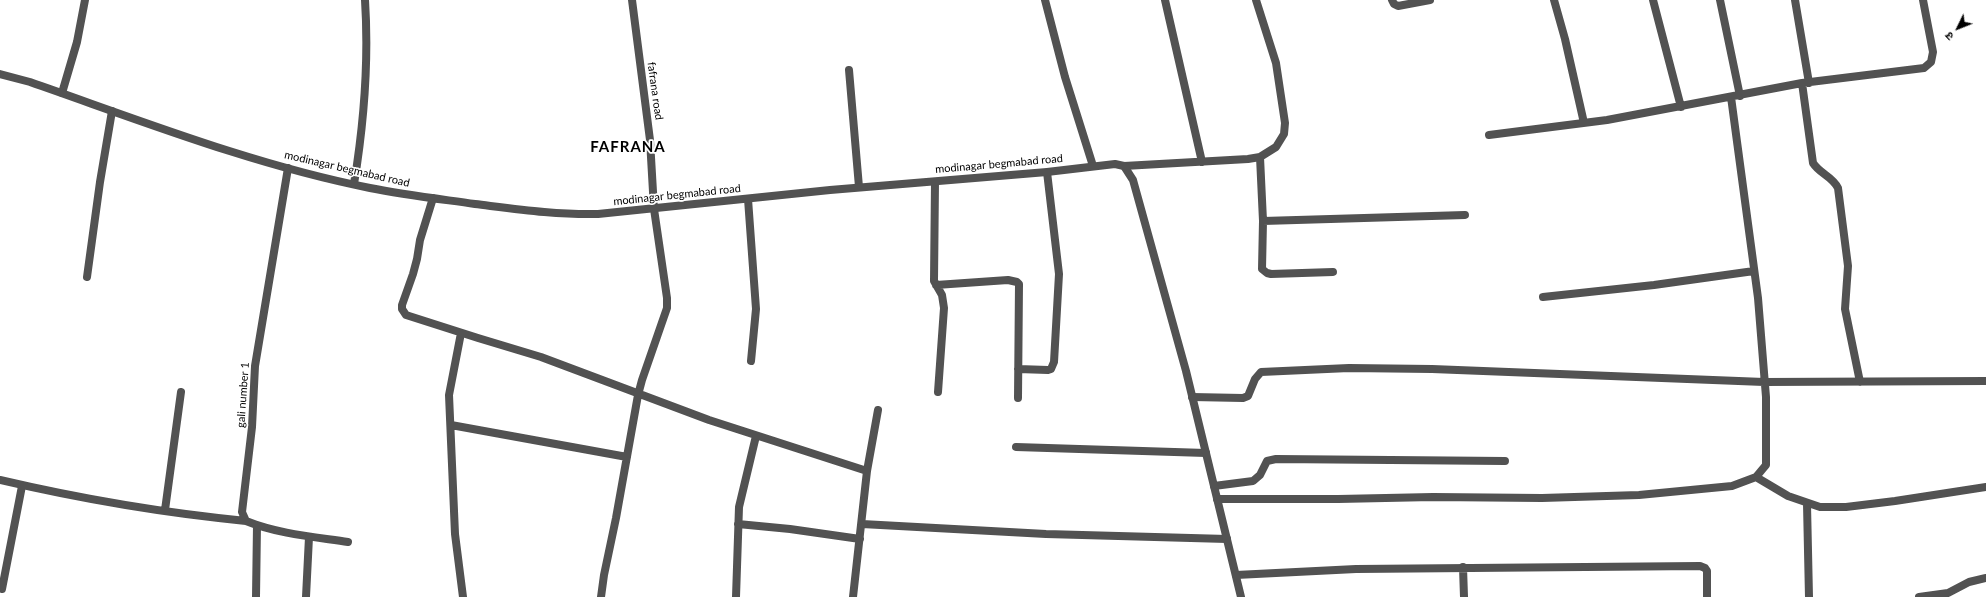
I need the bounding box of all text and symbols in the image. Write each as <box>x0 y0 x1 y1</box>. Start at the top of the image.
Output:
north arrow <box>1938 8 1978 48</box>
text: उ <box>1942 30 1956 43</box>
street label: fafrana road <box>644 61 666 121</box>
district label: FAFRANA <box>590 138 666 156</box>
street label: modinagar begmabad road <box>283 148 411 190</box>
street label: modinagar begmabad road <box>935 152 1063 176</box>
street label: modinagar begmabad road <box>613 182 741 208</box>
street label: gali number 1 <box>234 362 252 428</box>

